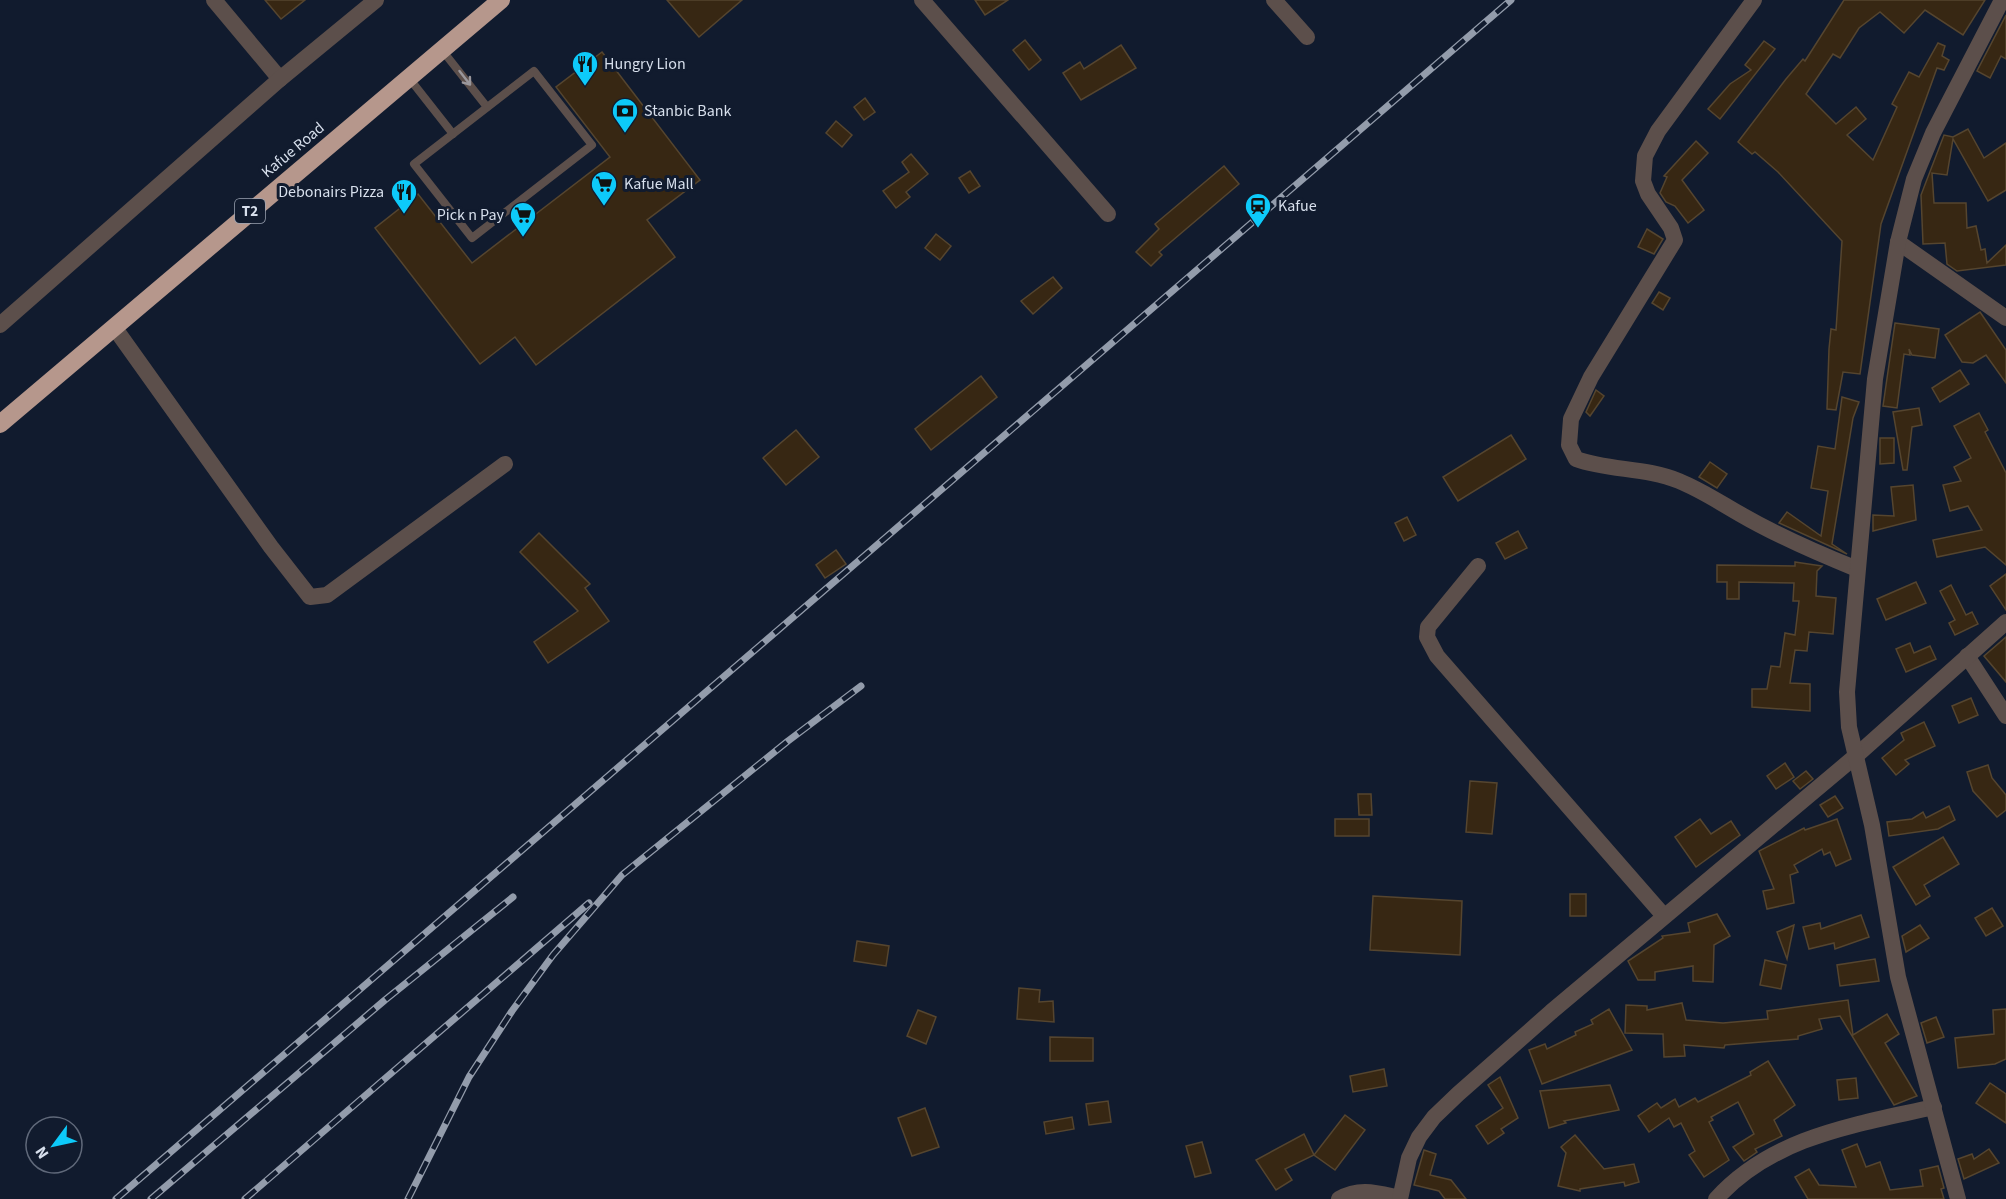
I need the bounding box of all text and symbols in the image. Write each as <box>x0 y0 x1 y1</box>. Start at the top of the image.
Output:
restaurant icon: Hungry Lion <box>570 49 600 87</box>
place label: Hungry Lion <box>604 53 686 75</box>
one-way arrow <box>458 70 471 86</box>
bank icon: Stanbic Bank <box>610 96 640 134</box>
place label: Stanbic Bank <box>644 100 732 122</box>
street label: Kafue Road <box>257 117 329 183</box>
supermarket icon: Kafue Mall <box>589 169 619 207</box>
place label: Kafue Mall <box>624 173 694 195</box>
restaurant icon: Debonairs Pizza <box>389 177 419 215</box>
place label: Debonairs Pizza <box>278 181 384 203</box>
station icon: Kafue <box>1243 191 1273 229</box>
place label: Kafue <box>1278 195 1317 217</box>
road number: T2 <box>235 199 265 223</box>
supermarket icon: Pick n Pay <box>508 200 538 238</box>
place label: Pick n Pay <box>437 204 505 226</box>
north arrow <box>24 1115 84 1175</box>
text: N <box>30 1142 54 1163</box>

